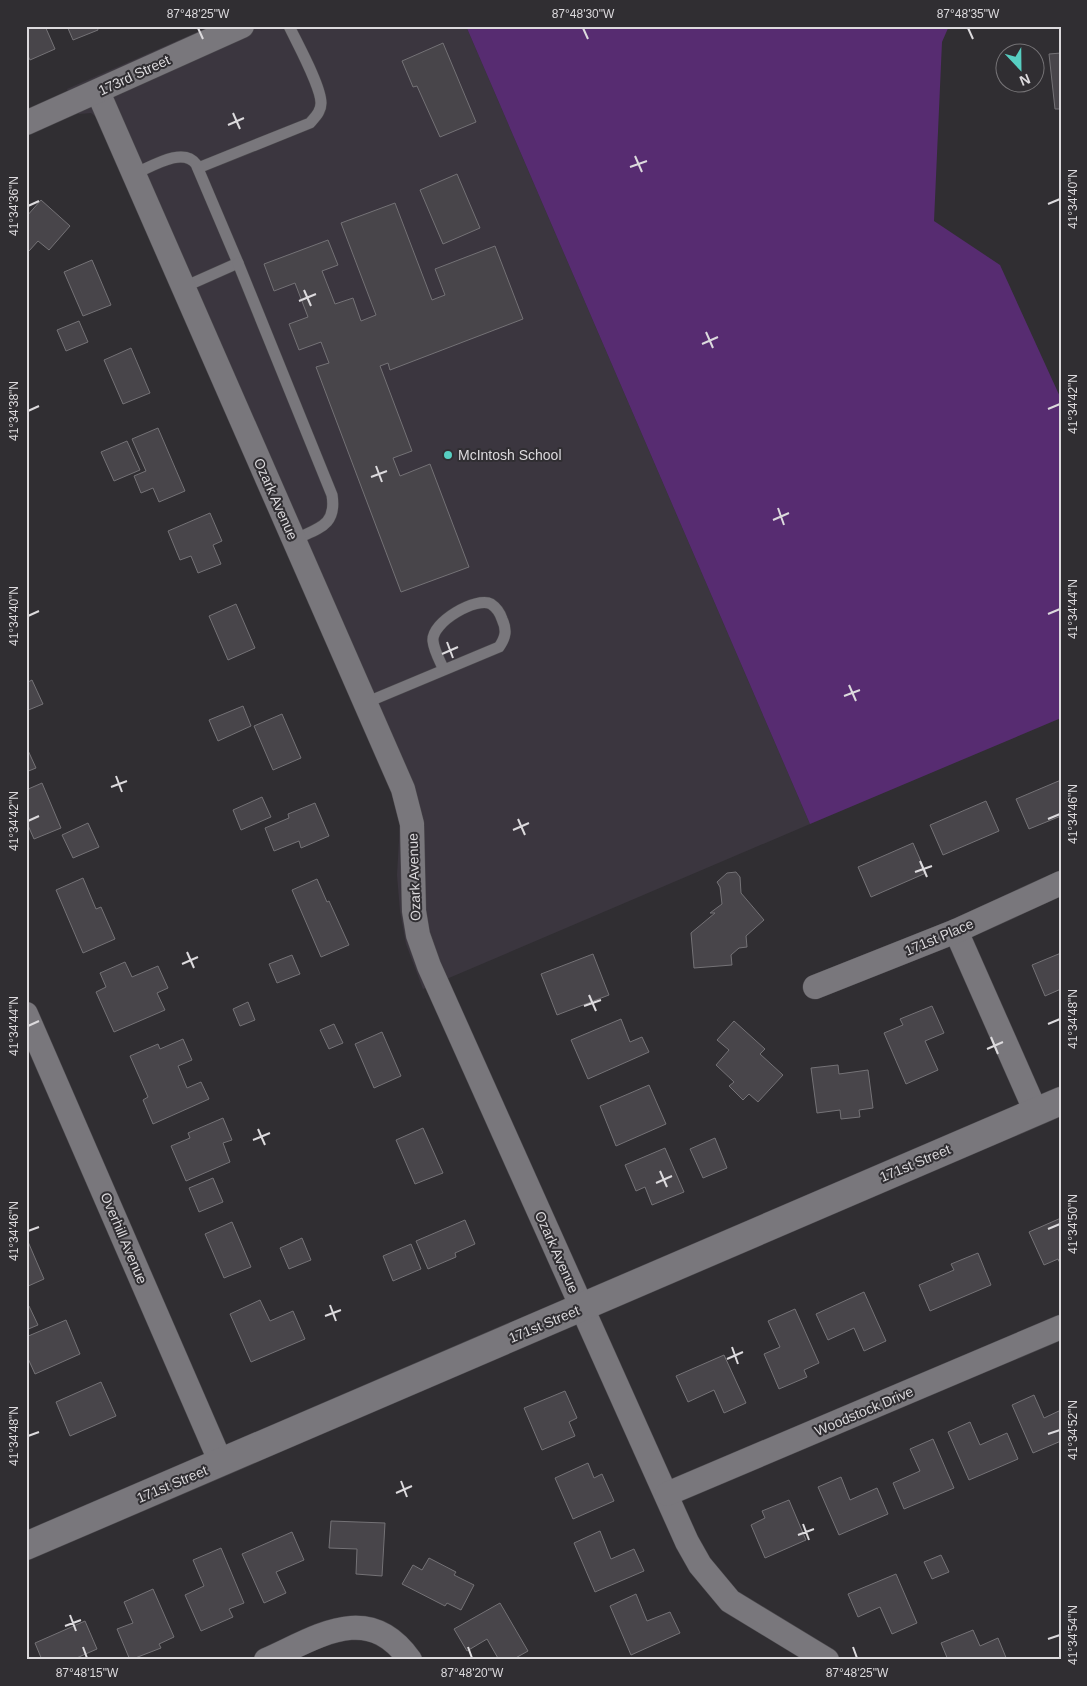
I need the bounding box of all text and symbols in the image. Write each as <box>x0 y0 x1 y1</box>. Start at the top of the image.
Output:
text: 87°48'25"W <box>167 7 230 21</box>
text: 87°48'30"W <box>552 7 615 21</box>
text: 87°48'35"W <box>937 7 1000 21</box>
north arrow <box>994 42 1044 92</box>
street label: 173rd Street <box>96 51 172 99</box>
text: N <box>1017 71 1033 89</box>
text: 41°34'40"N <box>1066 169 1080 229</box>
text: 41°34'36"N <box>7 176 21 236</box>
text: 41°34'42"N <box>1066 374 1080 434</box>
text: 41°34'38"N <box>7 381 21 441</box>
place label: McIntosh School <box>458 447 562 463</box>
marker: McIntosh School <box>442 449 454 461</box>
street label: Ozark Avenue <box>251 456 301 542</box>
text: 41°34'44"N <box>1066 579 1080 639</box>
text: 41°34'40"N <box>7 586 21 646</box>
text: 41°34'46"N <box>1066 784 1080 844</box>
text: 41°34'42"N <box>7 791 21 851</box>
street label: Ozark Avenue <box>404 833 424 921</box>
street label: 171st Place <box>902 915 976 959</box>
text: 41°34'48"N <box>1066 989 1080 1049</box>
text: 41°34'44"N <box>7 996 21 1056</box>
street label: 171st Street <box>877 1141 953 1185</box>
street label: Overhill Avenue <box>98 1190 151 1286</box>
text: 41°34'50"N <box>1066 1194 1080 1254</box>
text: 41°34'46"N <box>7 1201 21 1261</box>
street label: Ozark Avenue <box>532 1209 582 1295</box>
street label: 171st Street <box>506 1302 582 1346</box>
street label: Woodstock Drive <box>812 1383 916 1439</box>
text: 41°34'52"N <box>1066 1400 1080 1460</box>
text: 41°34'48"N <box>7 1406 21 1466</box>
street label: 171st Street <box>134 1462 210 1506</box>
text: 41°34'54"N <box>1066 1605 1080 1665</box>
text: 87°48'15"W <box>56 1666 119 1680</box>
text: 87°48'20"W <box>441 1666 504 1680</box>
text: 87°48'25"W <box>826 1666 889 1680</box>

